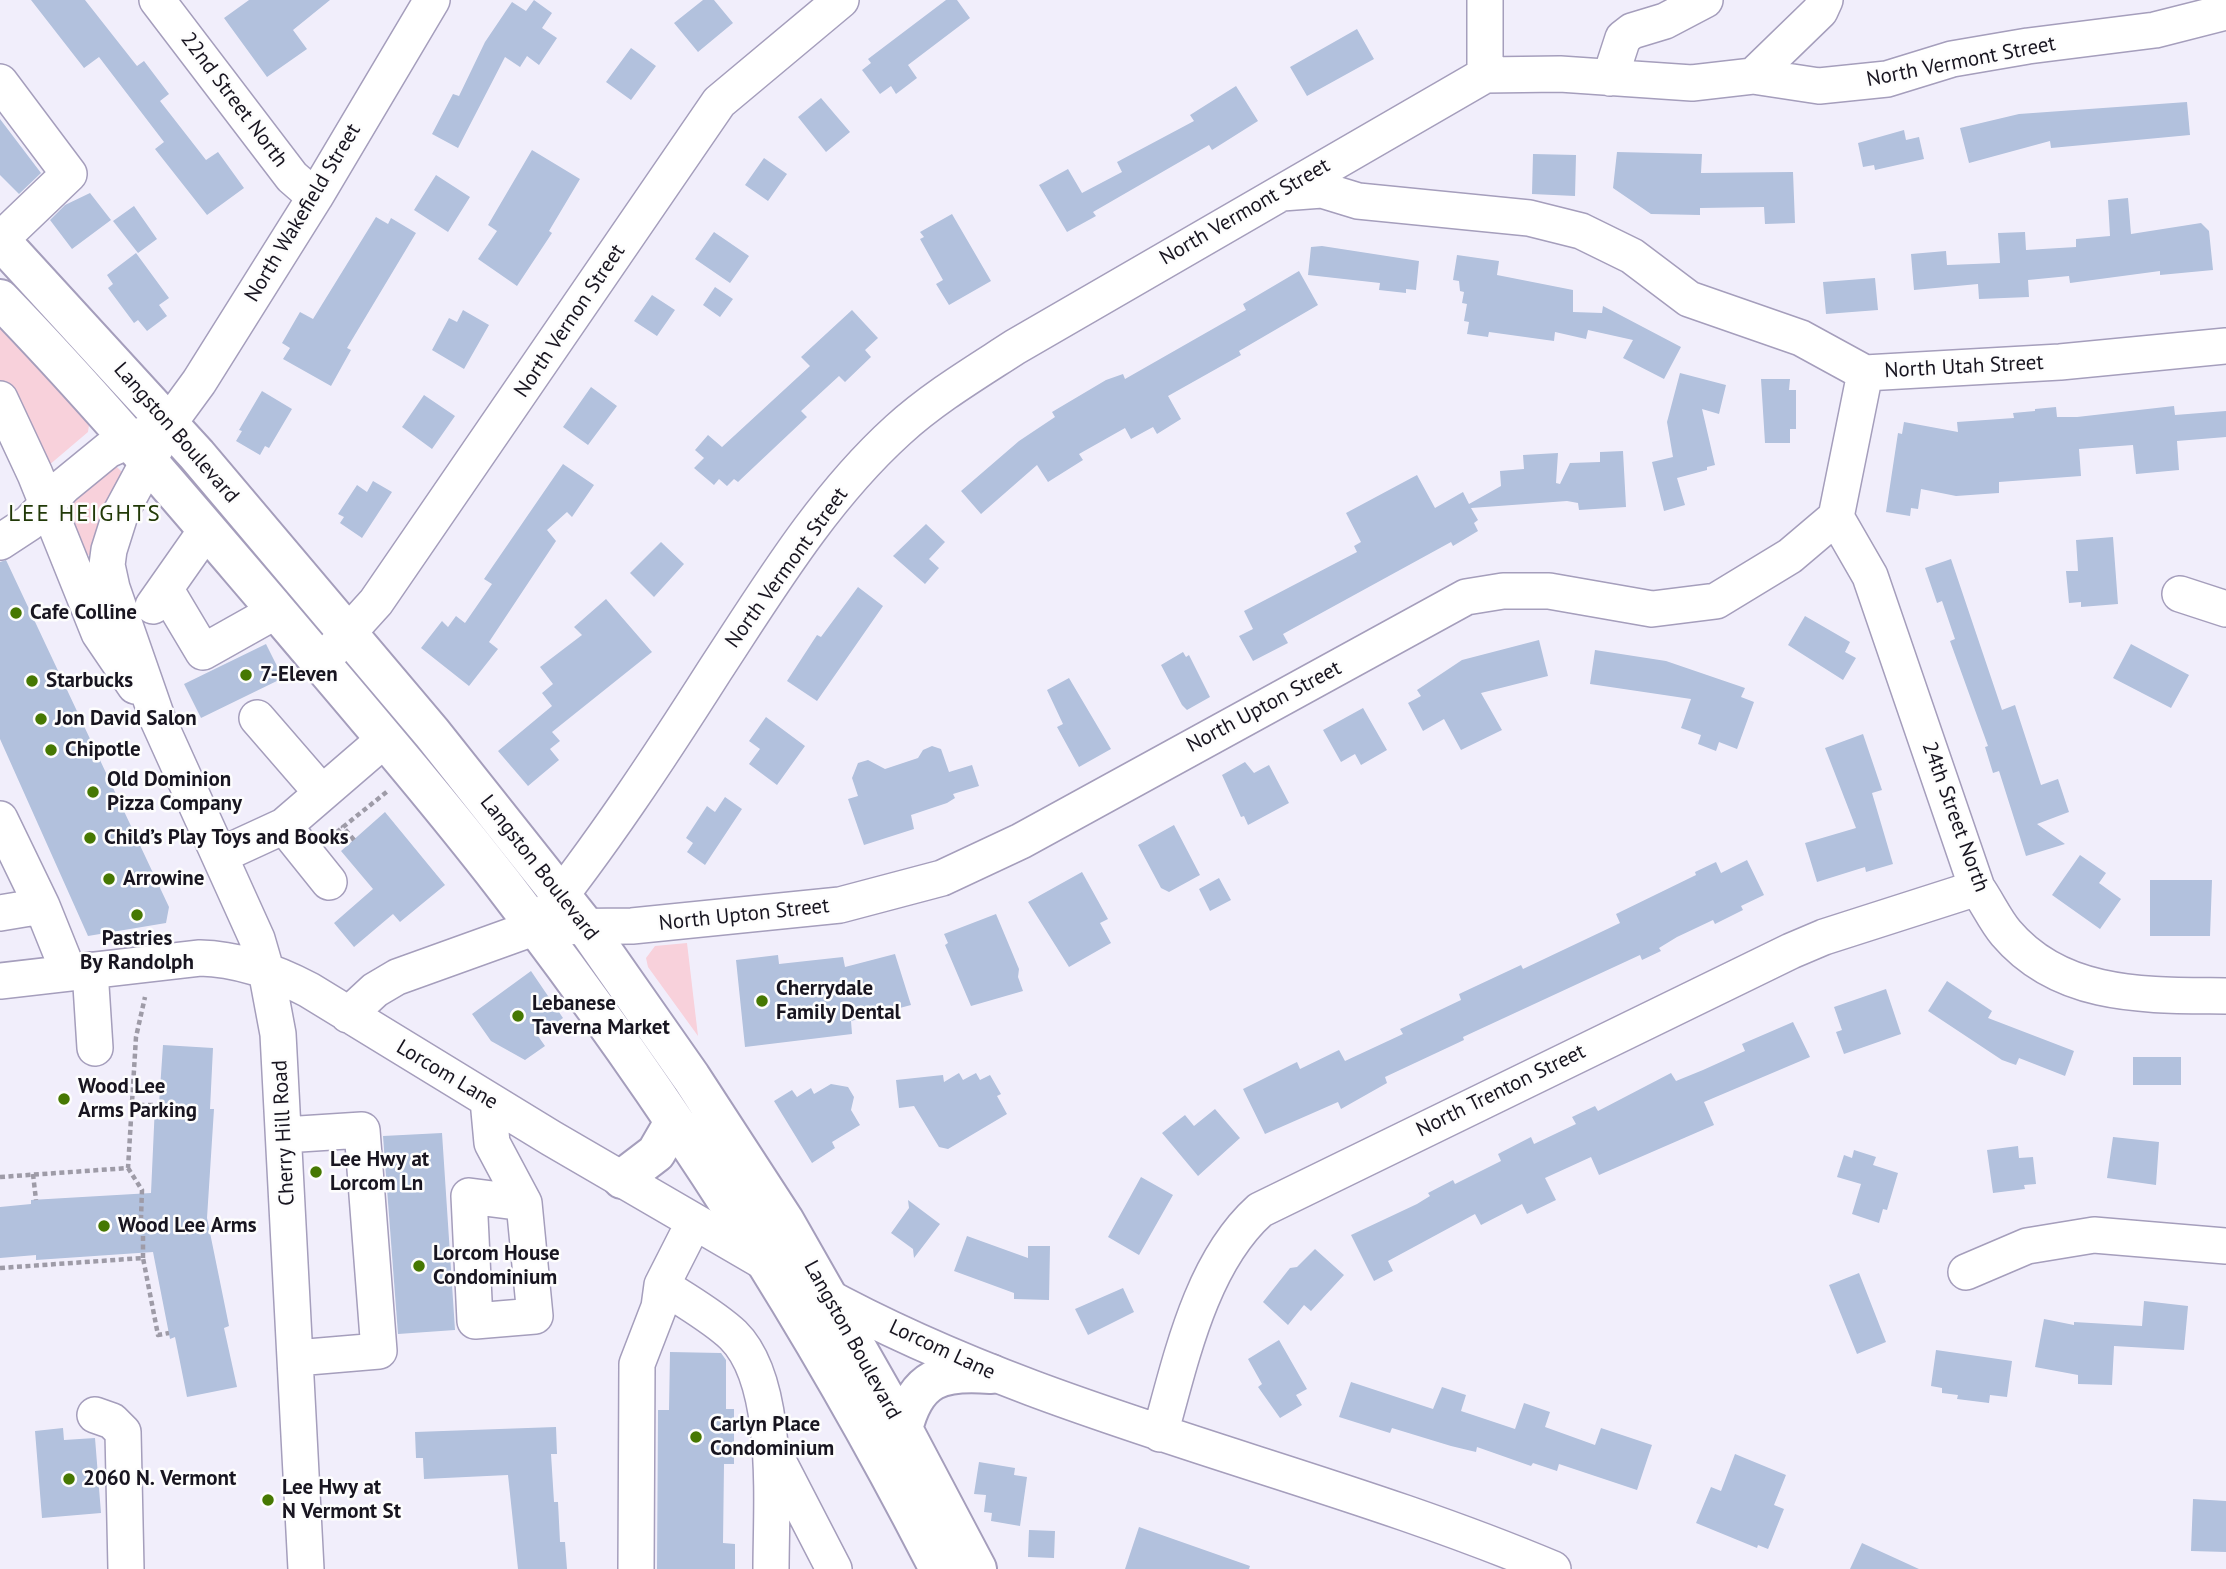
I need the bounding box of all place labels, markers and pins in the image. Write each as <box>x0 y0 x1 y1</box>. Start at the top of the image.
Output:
place label: Cafe Colline <box>30 600 137 626</box>
marker: Cafe Colline <box>8 605 24 621</box>
place label: 7-Eleven <box>260 662 338 688</box>
marker: 7-Eleven <box>238 667 254 683</box>
place label: Starbucks <box>46 668 133 694</box>
marker: Starbucks <box>24 673 40 689</box>
place label: Jon David Salon <box>55 706 197 732</box>
marker: Jon David Salon <box>33 711 49 727</box>
place label: Chipotle <box>65 737 141 763</box>
marker: Chipotle <box>43 742 59 758</box>
place label: Old Dominion Pizza Company <box>107 767 242 817</box>
marker: Old Dominion Pizza Company <box>85 784 101 800</box>
place label: Child’s Play Toys and Books <box>104 825 349 851</box>
marker: Child’s Play Toys and Books <box>82 830 98 846</box>
place label: Arrowine <box>123 866 204 892</box>
marker: Arrowine <box>101 871 117 887</box>
marker: Pastries By Randolph <box>129 907 145 923</box>
place label: Pastries By Randolph <box>80 926 194 976</box>
place label: Cherrydale Family Dental <box>776 976 901 1026</box>
place label: Lebanese Taverna Market <box>532 991 670 1041</box>
marker: Cherrydale Family Dental <box>754 993 770 1009</box>
marker: Lebanese Taverna Market <box>510 1008 526 1024</box>
place label: Wood Lee Arms Parking <box>78 1074 197 1124</box>
marker: Wood Lee Arms Parking <box>56 1091 72 1107</box>
place label: Lee Hwy at Lorcom Ln <box>330 1147 429 1197</box>
marker: Lee Hwy at Lorcom Ln <box>308 1164 324 1180</box>
place label: Wood Lee Arms <box>118 1213 257 1239</box>
marker: Wood Lee Arms <box>96 1218 112 1234</box>
place label: Lorcom House Condominium <box>433 1241 560 1291</box>
marker: Lorcom House Condominium <box>411 1258 427 1274</box>
place label: Carlyn Place Condominium <box>710 1412 834 1462</box>
marker: Carlyn Place Condominium <box>688 1429 704 1445</box>
place label: 2060 N. Vermont <box>83 1466 236 1492</box>
marker: 2060 N. Vermont <box>61 1471 77 1487</box>
place label: Lee Hwy at N Vermont St <box>282 1475 401 1525</box>
marker: Lee Hwy at N Vermont St <box>260 1492 276 1508</box>

